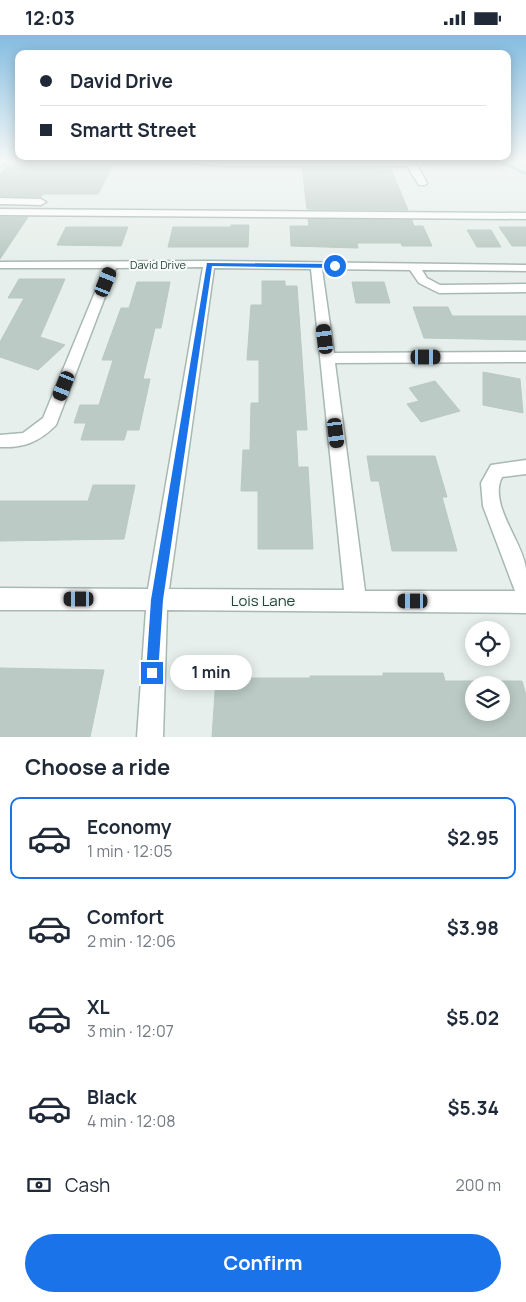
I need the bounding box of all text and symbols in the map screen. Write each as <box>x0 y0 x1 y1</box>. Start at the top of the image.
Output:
text: 12:03 <box>25 5 75 31</box>
text: David Drive <box>70 68 173 94</box>
text: Smartt Street <box>70 117 196 143</box>
route start <box>324 255 346 277</box>
street label: David Drive <box>130 257 187 272</box>
car <box>93 265 118 299</box>
car <box>315 323 334 355</box>
car <box>411 350 441 365</box>
car <box>51 369 76 403</box>
car <box>326 417 345 449</box>
street label: Lois Lane <box>231 590 295 611</box>
car <box>64 592 94 607</box>
car <box>398 594 428 609</box>
map controls <box>465 621 510 721</box>
button: locate <box>465 621 510 666</box>
callout: 1 min <box>170 655 252 691</box>
text: 1 min <box>191 661 231 683</box>
route end <box>141 662 163 684</box>
button: layers <box>465 676 510 721</box>
text: Choose a ride <box>25 752 170 782</box>
text: Economy <box>87 814 171 840</box>
icon: car <box>27 816 72 861</box>
text: $2.95 <box>447 825 499 851</box>
text: 1 min · 12:05 <box>87 840 172 862</box>
text: Comfort <box>87 904 164 930</box>
icon: car <box>27 906 72 951</box>
text: $3.98 <box>447 915 499 941</box>
text: 2 min · 12:06 <box>87 930 176 952</box>
text: XL <box>87 994 110 1020</box>
icon: car <box>27 996 72 1041</box>
text: $5.02 <box>446 1005 499 1031</box>
text: 3 min · 12:07 <box>87 1020 174 1042</box>
text: Black <box>87 1084 136 1110</box>
icon: car <box>27 1086 72 1131</box>
text: $5.34 <box>448 1095 499 1121</box>
text: 4 min · 12:08 <box>87 1110 176 1132</box>
icon: cash <box>25 1171 53 1199</box>
text: Cash <box>65 1172 110 1198</box>
text: 200 m <box>456 1174 501 1196</box>
button: Confirm <box>25 1234 501 1292</box>

